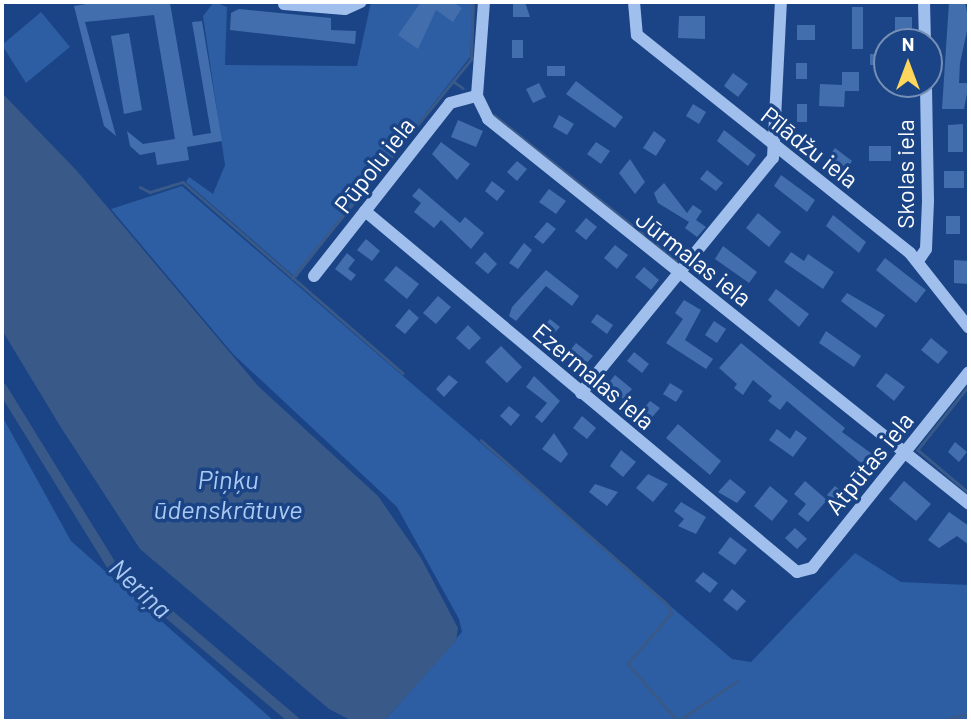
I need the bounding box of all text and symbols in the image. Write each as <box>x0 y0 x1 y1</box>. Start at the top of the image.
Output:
north arrow <box>873 28 943 98</box>
text: N <box>902 32 914 55</box>
street label: Pīlādžu iela <box>756 100 864 194</box>
street label: Pūpolu iela <box>328 112 420 218</box>
street label: Skolas iela <box>891 119 919 229</box>
street label: Jūrmalas iela <box>631 204 757 312</box>
street label: Ezermalas iela <box>527 317 661 435</box>
street label: Atpūtas iela <box>819 406 919 520</box>
water label: Piņķu ūdenskrātuve <box>154 463 302 524</box>
water label: Neriņa <box>103 552 179 624</box>

